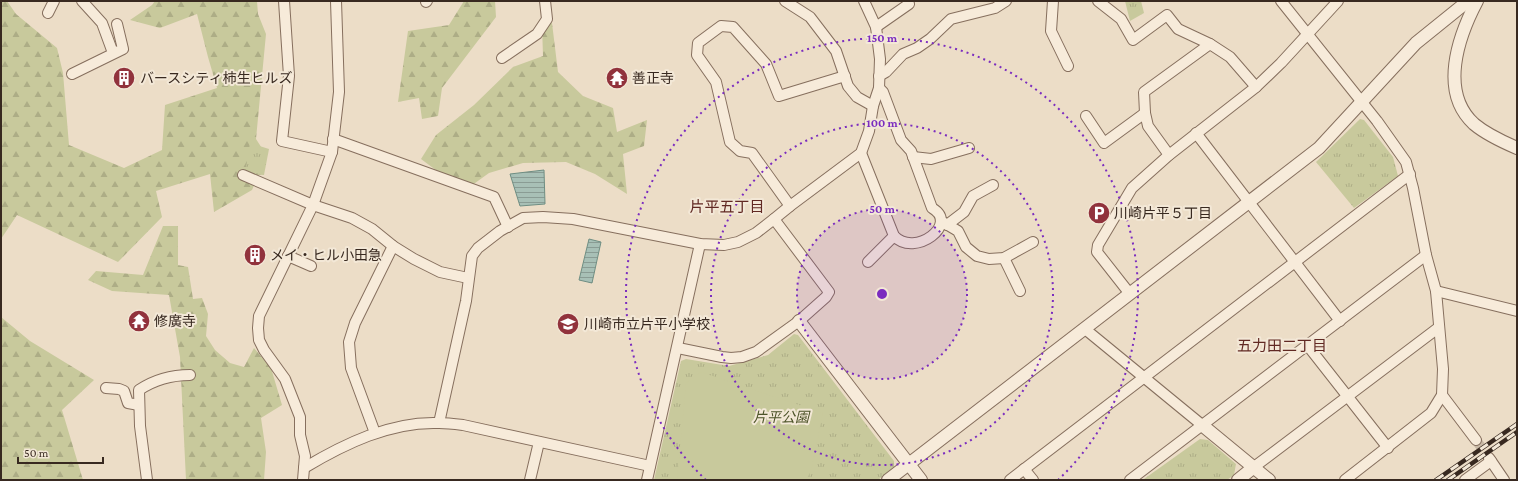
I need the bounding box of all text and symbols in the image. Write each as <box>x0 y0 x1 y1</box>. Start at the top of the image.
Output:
text: 150 m <box>867 31 898 45</box>
building icon: バースシティ柿生ヒルズ <box>111 65 137 91</box>
temple icon: 善正寺 <box>604 65 630 91</box>
place label: バースシティ柿生ヒルズ <box>140 70 292 86</box>
place label: 善正寺 <box>632 70 674 86</box>
text: 100 m <box>866 116 899 130</box>
district label: 片平五丁目 <box>689 199 765 215</box>
parking icon: 川崎片平５丁目 <box>1086 200 1112 226</box>
text: 50 m <box>869 202 896 216</box>
place label: 川崎片平５丁目 <box>1114 205 1212 221</box>
building icon: メイ・ヒル小田急 <box>242 242 268 268</box>
place label: メイ・ヒル小田急 <box>270 247 382 263</box>
centre of rings <box>875 287 889 301</box>
temple icon: 修廣寺 <box>126 308 152 334</box>
school or university icon: 川崎市立片平小学校 <box>555 311 581 337</box>
place label: 修廣寺 <box>154 313 196 329</box>
place label: 川崎市立片平小学校 <box>584 316 710 332</box>
district label: 五力田二丁目 <box>1237 338 1327 354</box>
park label: 片平公園 <box>753 409 811 425</box>
scale bar <box>18 439 103 465</box>
text: 50 m <box>24 446 49 460</box>

